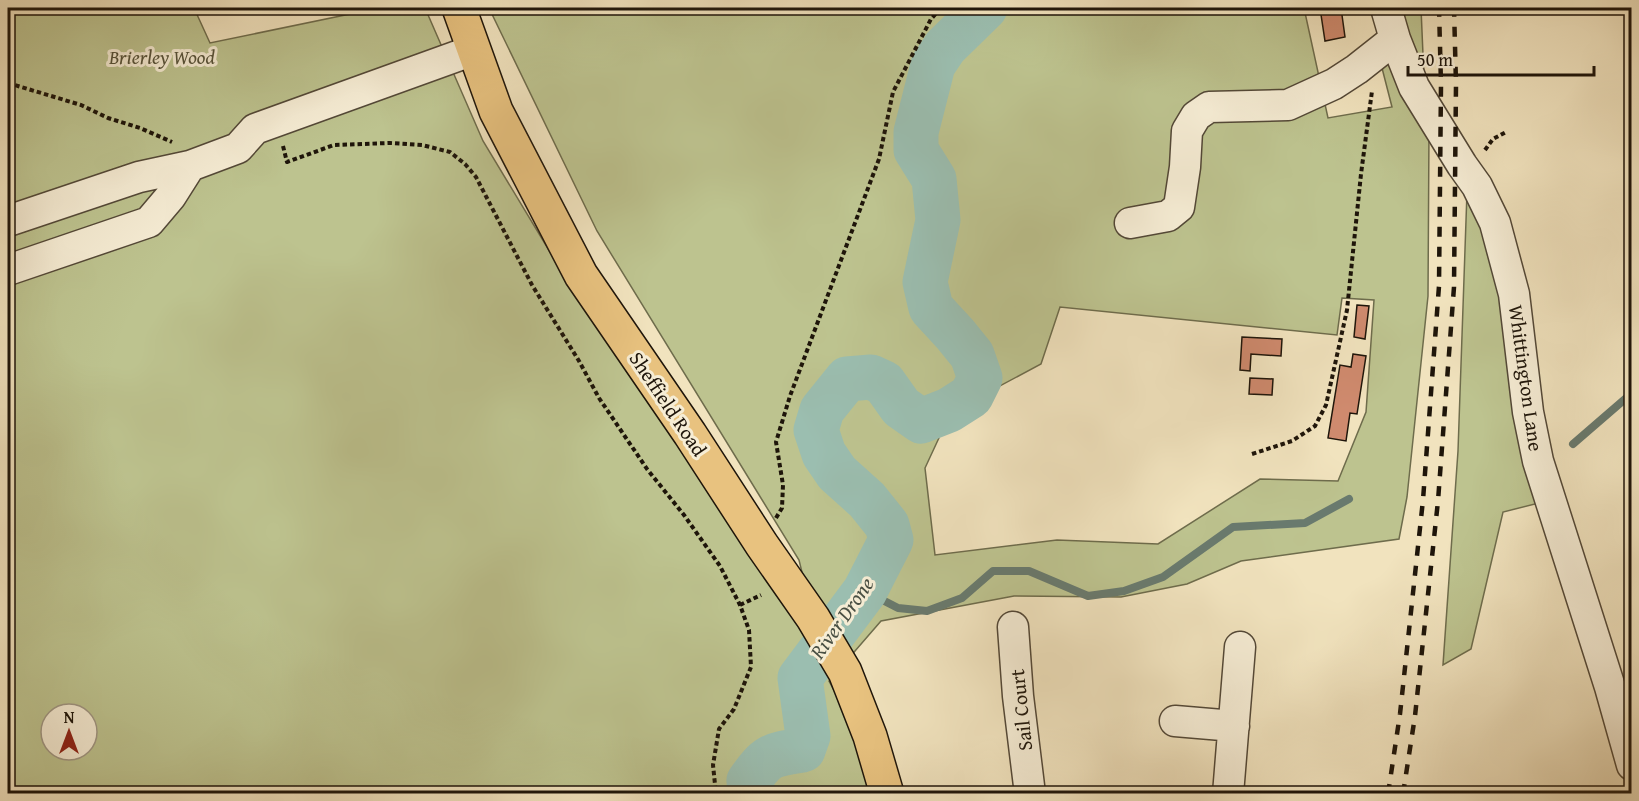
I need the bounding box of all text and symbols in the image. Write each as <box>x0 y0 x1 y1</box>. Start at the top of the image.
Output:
scale bar <box>1408 39 1594 77</box>
park label: Brierley Wood <box>108 42 215 71</box>
text: 50 m <box>1417 46 1453 73</box>
street label: Whittington Lane <box>1502 303 1551 453</box>
street label: Sheffield Road <box>623 346 714 462</box>
water label: River Drone <box>801 570 881 666</box>
street label: Sail Court <box>1002 668 1039 752</box>
north arrow <box>39 702 99 762</box>
text: N <box>64 705 75 729</box>

